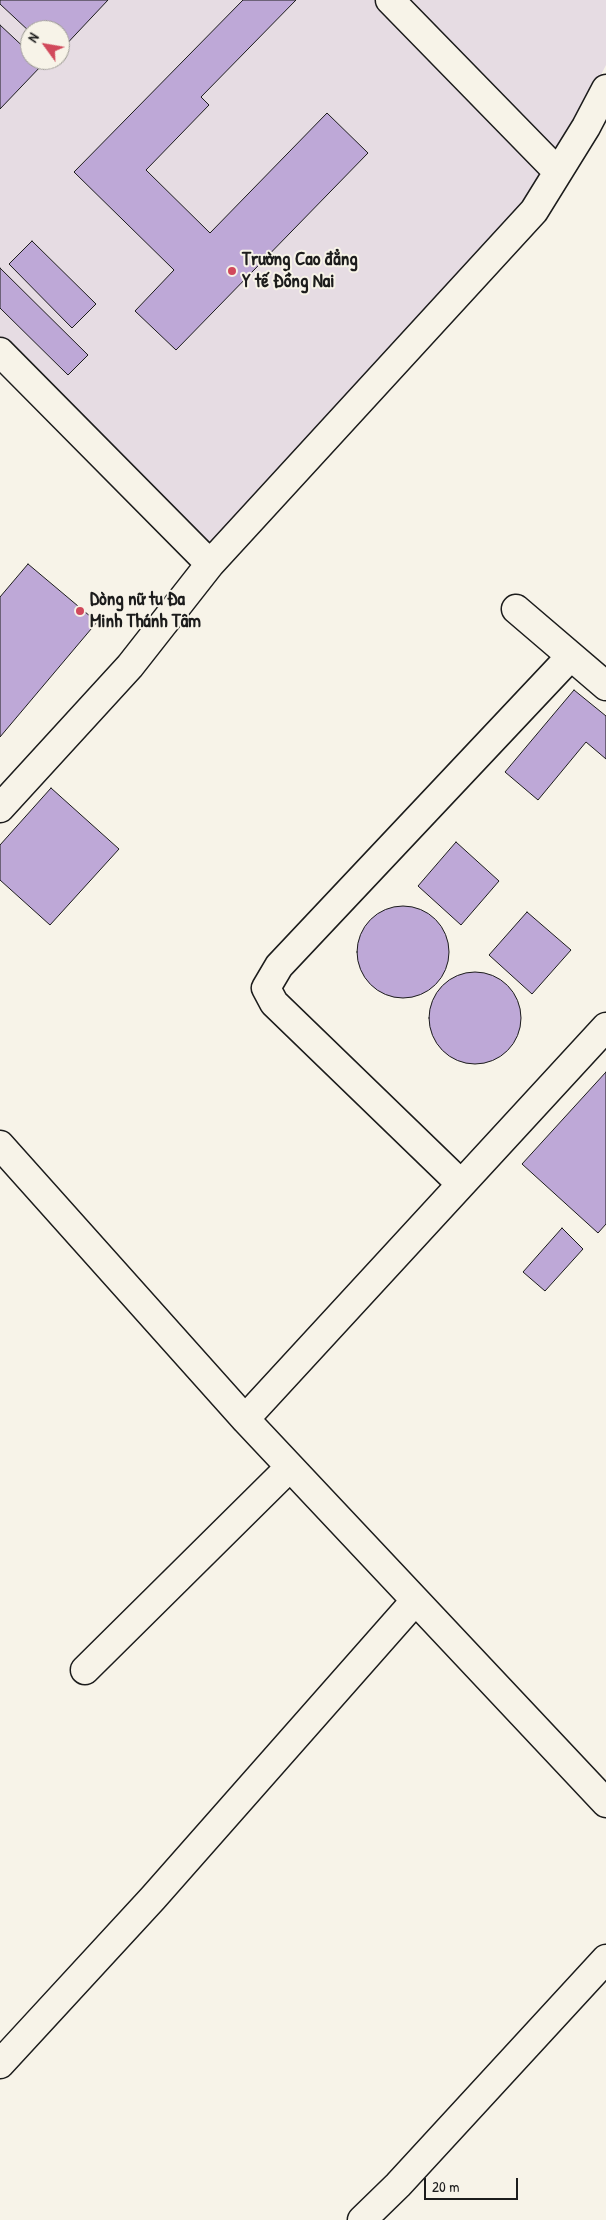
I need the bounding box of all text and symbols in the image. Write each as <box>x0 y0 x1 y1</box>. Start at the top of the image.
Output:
north arrow <box>20 20 70 70</box>
text: N <box>23 29 43 46</box>
place label: Trường Cao đẳng Y tế Đồng Nai <box>242 249 358 293</box>
marker: Trường Cao đẳng Y tế Đồng Nai <box>226 265 238 277</box>
place label: Dòng nữ tu Đa Minh Thánh Tâm <box>90 589 201 633</box>
marker: Dòng nữ tu Đa Minh Thánh Tâm <box>74 605 86 617</box>
scale bar <box>426 2168 520 2200</box>
text: 20 m <box>432 2176 459 2197</box>

